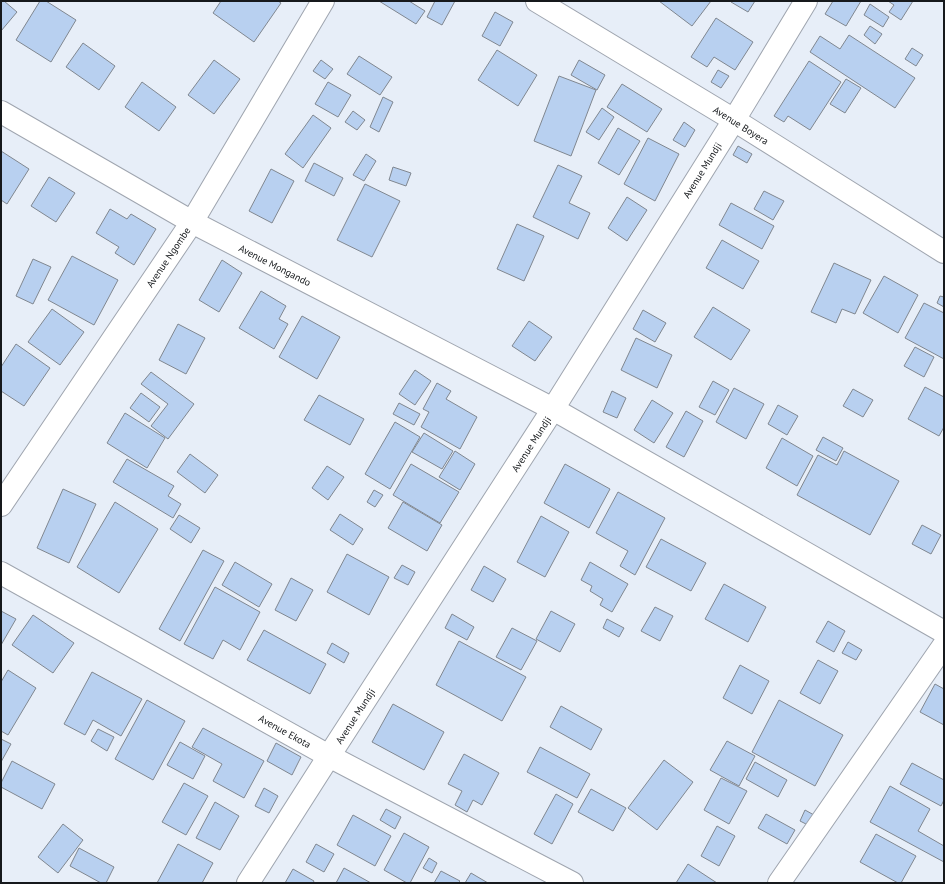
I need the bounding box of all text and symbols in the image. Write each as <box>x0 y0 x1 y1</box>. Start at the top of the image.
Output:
street label: Avenue Boyera <box>711 103 771 148</box>
street label: Avenue Mundji <box>680 140 725 201</box>
street label: Avenue Ngombe <box>143 225 193 290</box>
street label: Avenue Mongando <box>237 242 313 289</box>
street label: Avenue Mundji <box>509 414 554 474</box>
street label: Avenue Mundji <box>333 686 378 746</box>
street label: Avenue Ekota <box>256 712 313 751</box>

